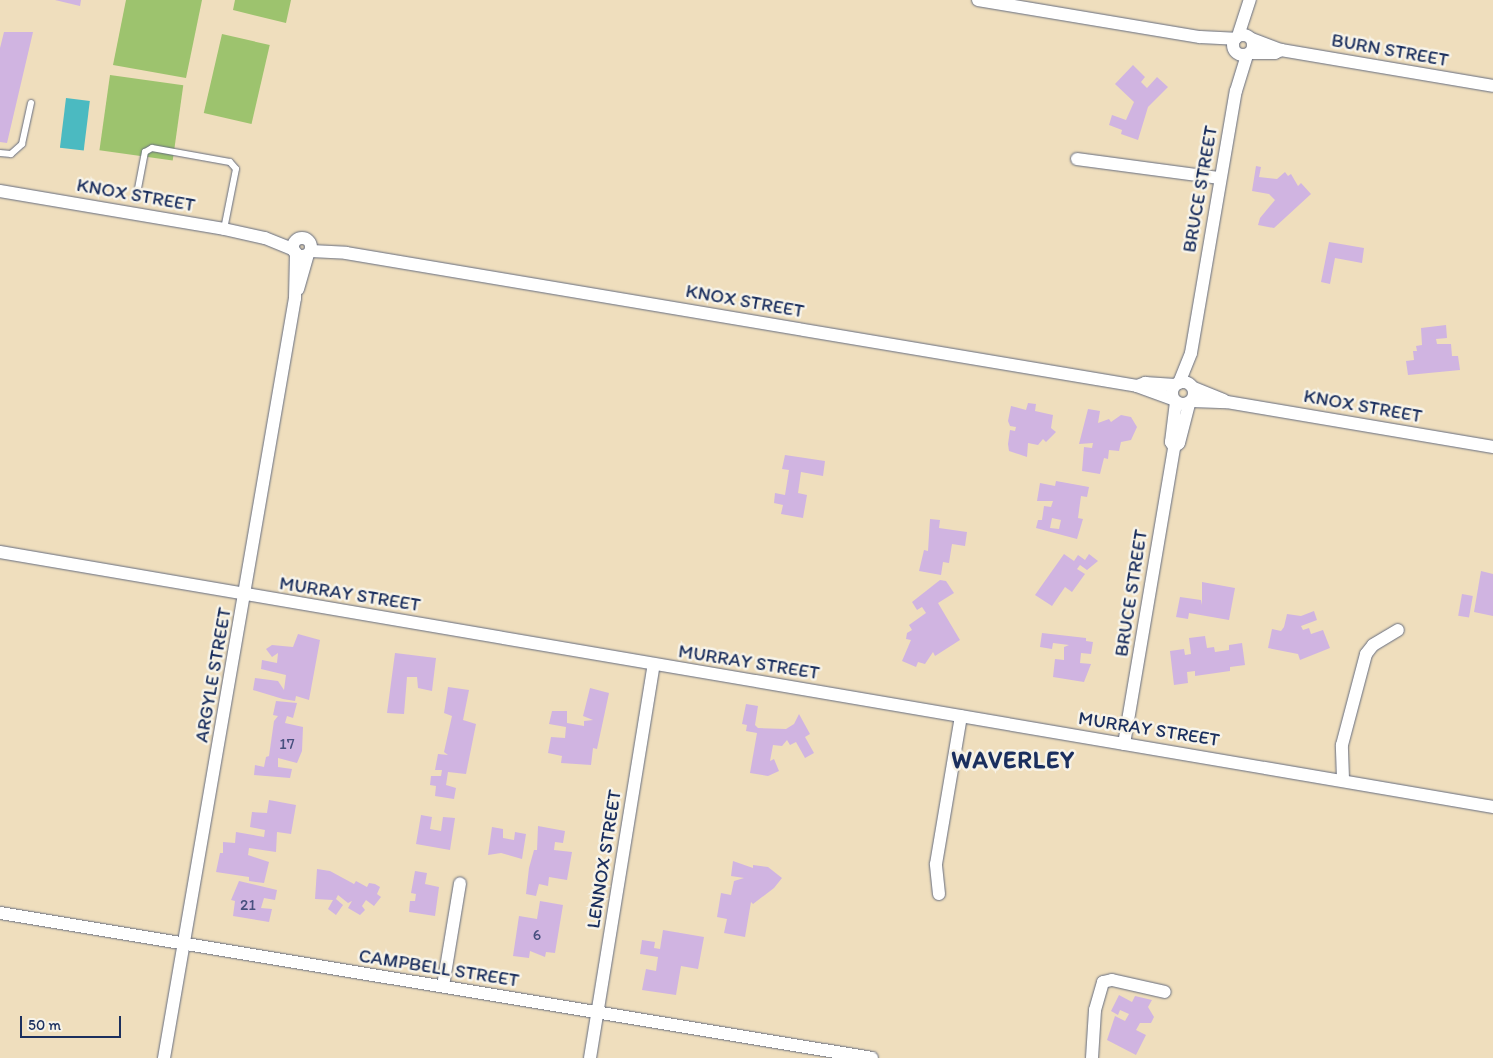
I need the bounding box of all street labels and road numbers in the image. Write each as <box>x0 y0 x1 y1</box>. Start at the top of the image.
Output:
street label: BURN STREET <box>1330 28 1450 72</box>
street label: BRUCE STREET <box>1178 124 1222 254</box>
street label: KNOX STREET <box>75 173 197 217</box>
street label: KNOX STREET <box>684 279 806 323</box>
street label: KNOX STREET <box>1302 384 1424 428</box>
street label: BRUCE STREET <box>1110 528 1152 658</box>
street label: MURRAY STREET <box>278 572 422 616</box>
street label: ARGYLE STREET <box>190 606 236 744</box>
street label: MURRAY STREET <box>677 640 821 684</box>
street label: MURRAY STREET <box>1077 707 1221 751</box>
street label: LENNOX STREET <box>582 788 626 930</box>
street label: CAMPBELL STREET <box>357 944 521 992</box>

